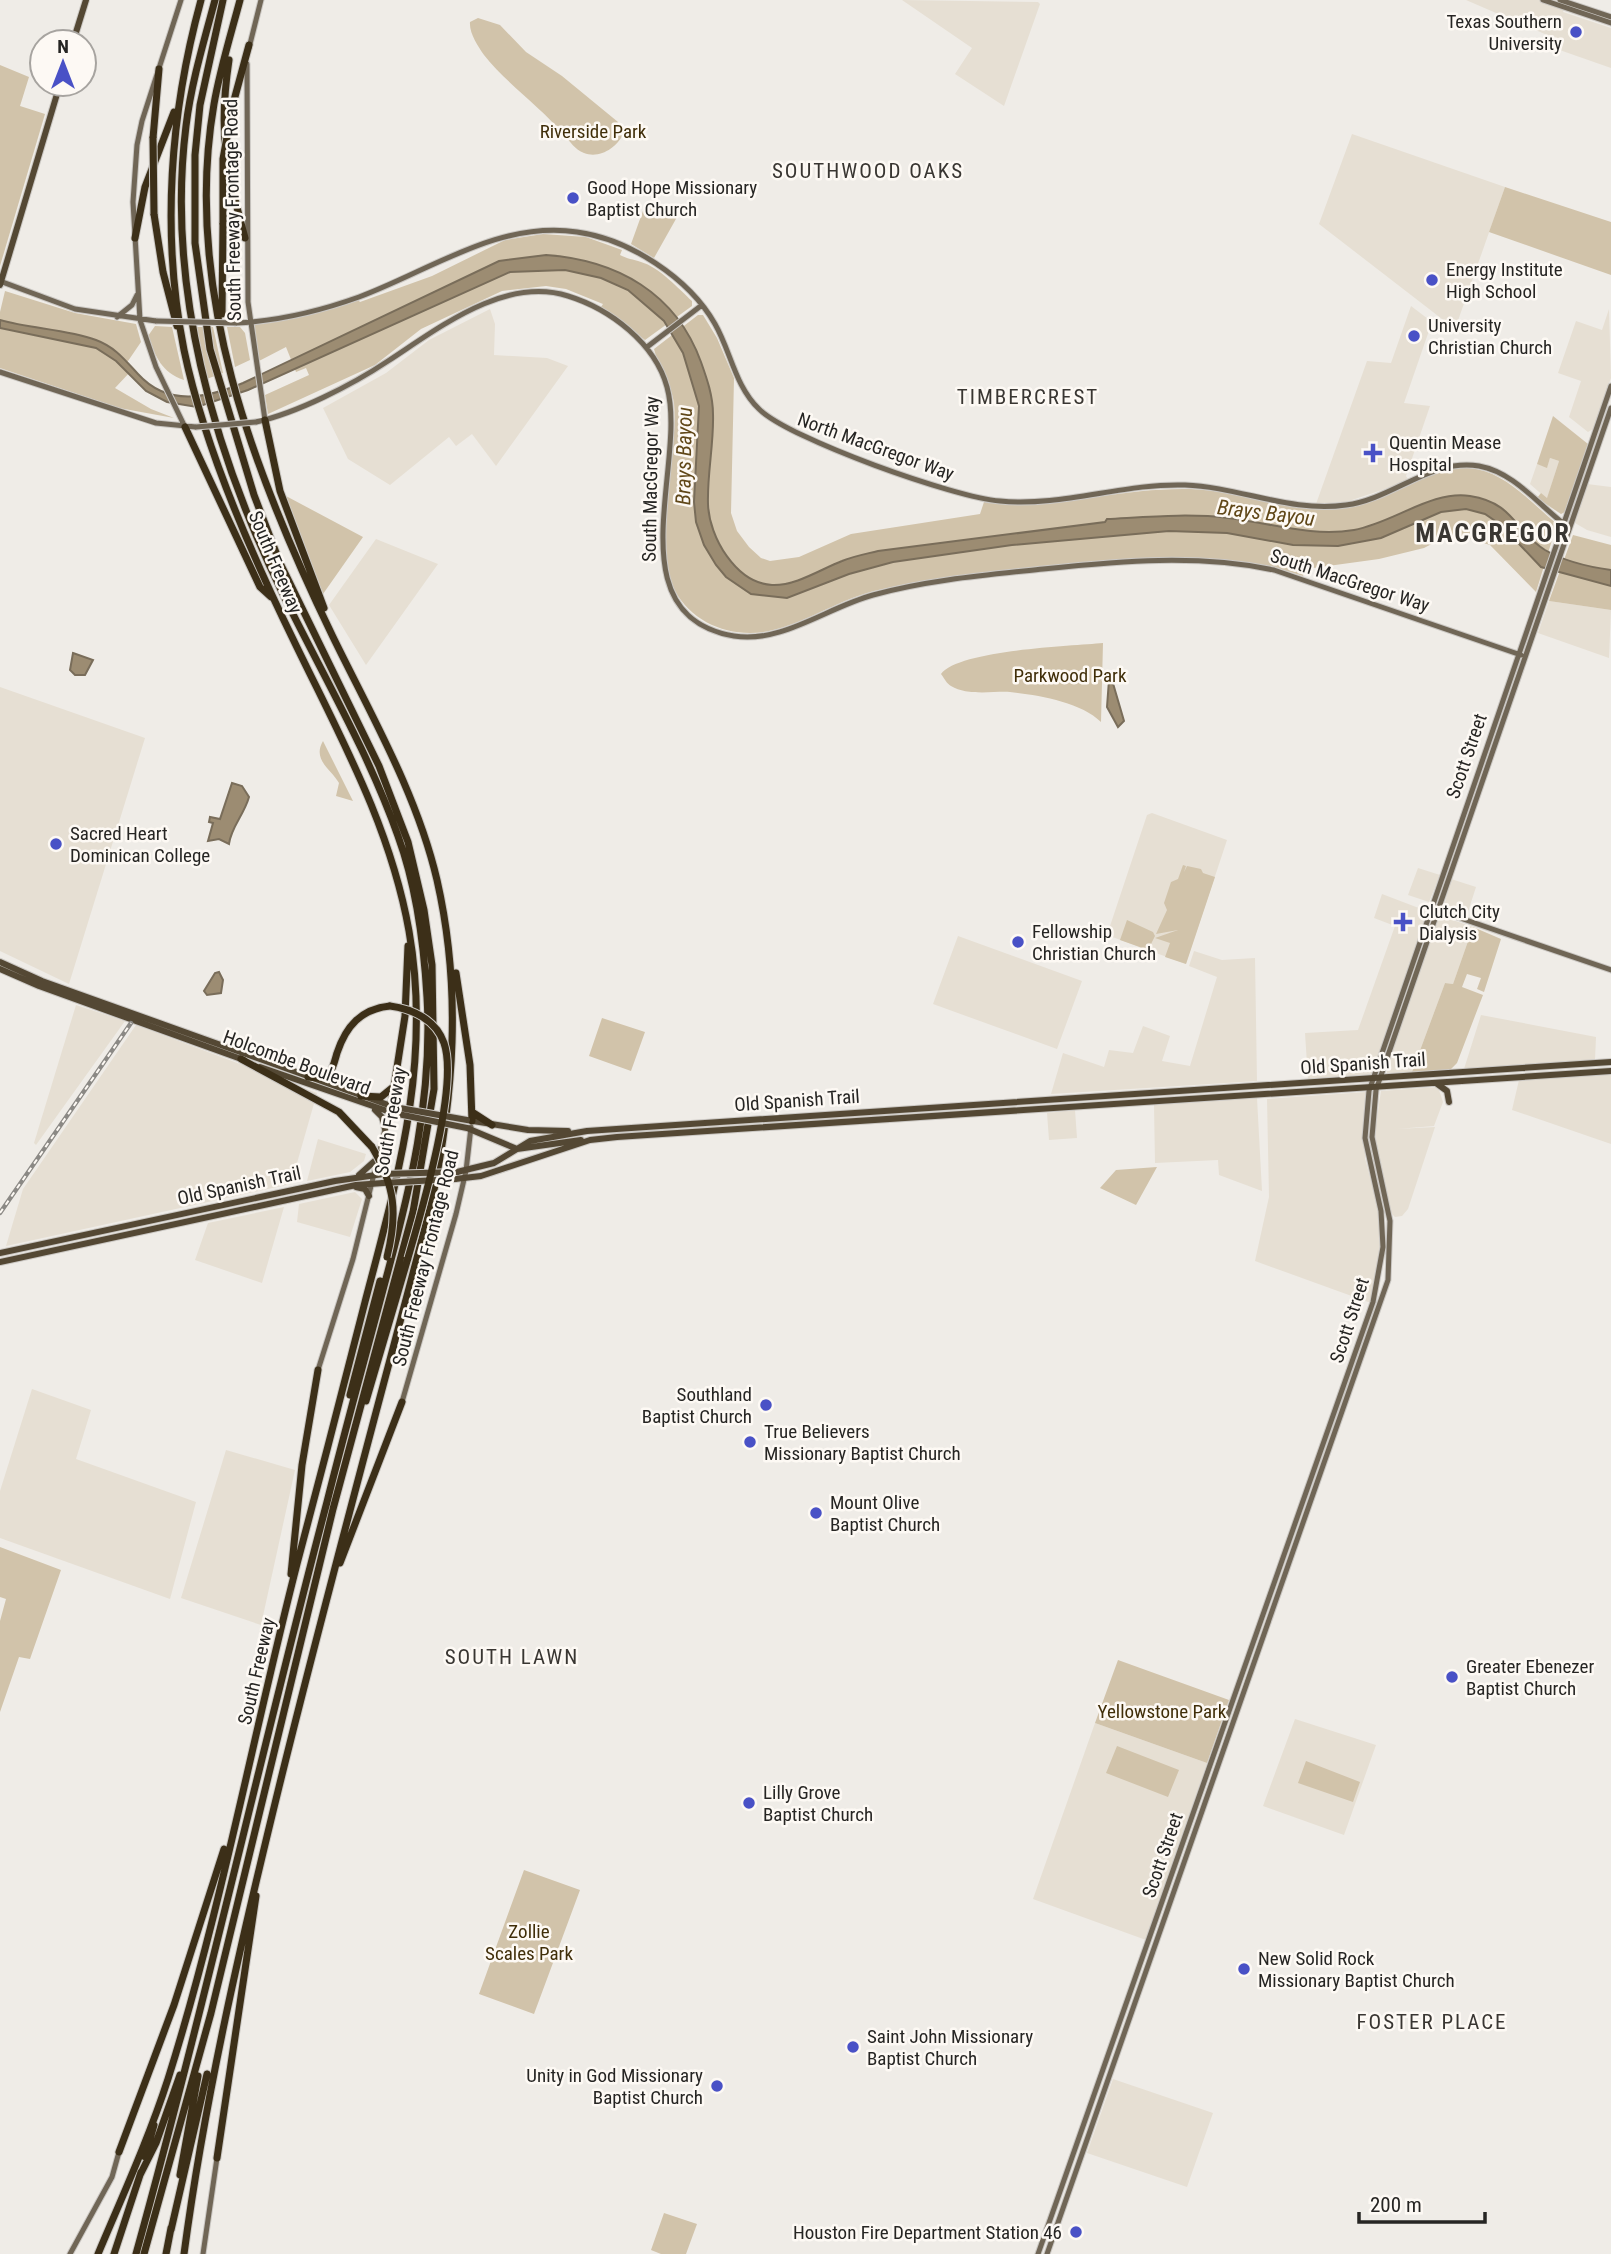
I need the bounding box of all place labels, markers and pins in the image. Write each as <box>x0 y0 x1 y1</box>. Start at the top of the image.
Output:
place label: Texas Southern University <box>1446 10 1562 55</box>
marker: Texas Southern University <box>1568 24 1584 40</box>
place label: Good Hope Missionary Baptist Church <box>587 176 757 221</box>
marker: Good Hope Missionary Baptist Church <box>565 190 581 206</box>
place label: Energy Institute High School <box>1446 258 1563 303</box>
marker: Energy Institute High School <box>1424 272 1440 288</box>
place label: University Christian Church <box>1428 314 1552 359</box>
marker: University Christian Church <box>1406 328 1422 344</box>
place label: Quentin Mease Hospital <box>1389 431 1501 476</box>
marker: Quentin Mease Hospital <box>1363 443 1383 463</box>
place label: Sacred Heart Dominican College <box>70 822 210 867</box>
marker: Sacred Heart Dominican College <box>48 836 64 852</box>
place label: Clutch City Dialysis <box>1419 900 1500 945</box>
marker: Clutch City Dialysis <box>1393 912 1413 932</box>
place label: Fellowship Christian Church <box>1032 920 1156 965</box>
marker: Fellowship Christian Church <box>1010 934 1026 950</box>
place label: Southland Baptist Church <box>642 1383 752 1428</box>
marker: Southland Baptist Church <box>758 1397 774 1413</box>
place label: True Believers Missionary Baptist Church <box>764 1420 961 1465</box>
marker: True Believers Missionary Baptist Church <box>742 1434 758 1450</box>
place label: Mount Olive Baptist Church <box>830 1491 940 1536</box>
marker: Mount Olive Baptist Church <box>808 1505 824 1521</box>
place label: Greater Ebenezer Baptist Church <box>1466 1655 1594 1700</box>
marker: Greater Ebenezer Baptist Church <box>1444 1669 1460 1685</box>
place label: Lilly Grove Baptist Church <box>763 1781 873 1826</box>
marker: Lilly Grove Baptist Church <box>741 1795 757 1811</box>
place label: New Solid Rock Missionary Baptist Church <box>1258 1947 1455 1992</box>
marker: New Solid Rock Missionary Baptist Church <box>1236 1961 1252 1977</box>
place label: Saint John Missionary Baptist Church <box>867 2025 1033 2070</box>
marker: Saint John Missionary Baptist Church <box>845 2039 861 2055</box>
place label: Unity in God Missionary Baptist Church <box>526 2064 703 2109</box>
marker: Unity in God Missionary Baptist Church <box>709 2078 725 2094</box>
place label: Houston Fire Department Station 46 <box>793 2221 1062 2244</box>
marker: Houston Fire Department Station 46 <box>1068 2224 1084 2240</box>

